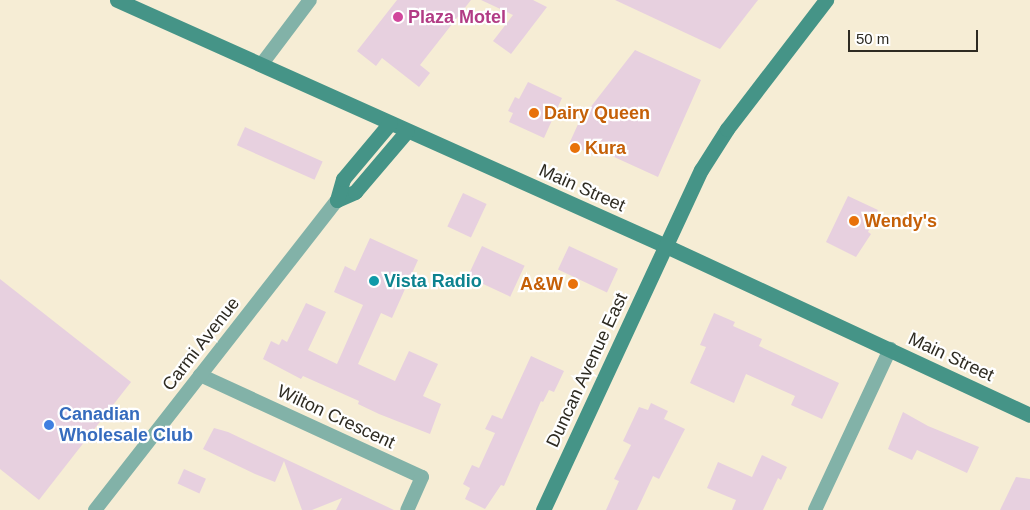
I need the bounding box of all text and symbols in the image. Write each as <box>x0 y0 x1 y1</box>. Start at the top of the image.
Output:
place label: Plaza Motel <box>408 6 506 28</box>
marker: Plaza Motel <box>392 11 404 23</box>
scale bar <box>850 20 980 52</box>
text: 50 m <box>856 30 889 47</box>
place label: Dairy Queen <box>544 102 650 124</box>
marker: Dairy Queen <box>528 107 540 119</box>
place label: Kura <box>585 137 626 159</box>
marker: Kura <box>569 142 581 154</box>
street label: Main Street <box>536 159 628 217</box>
place label: Wendy's <box>864 210 937 232</box>
marker: Wendy's <box>848 215 860 227</box>
place label: Vista Radio <box>384 270 482 292</box>
place label: A&W <box>520 273 563 295</box>
marker: Vista Radio <box>368 275 380 287</box>
marker: A&W <box>567 278 579 290</box>
street label: Duncan Avenue East <box>542 289 632 451</box>
street label: Carmi Avenue <box>157 293 245 395</box>
street label: Main Street <box>905 328 997 386</box>
street label: Wilton Crescent <box>274 380 398 454</box>
place label: Canadian Wholesale Club <box>59 404 193 446</box>
marker: Canadian Wholesale Club <box>43 419 55 431</box>

